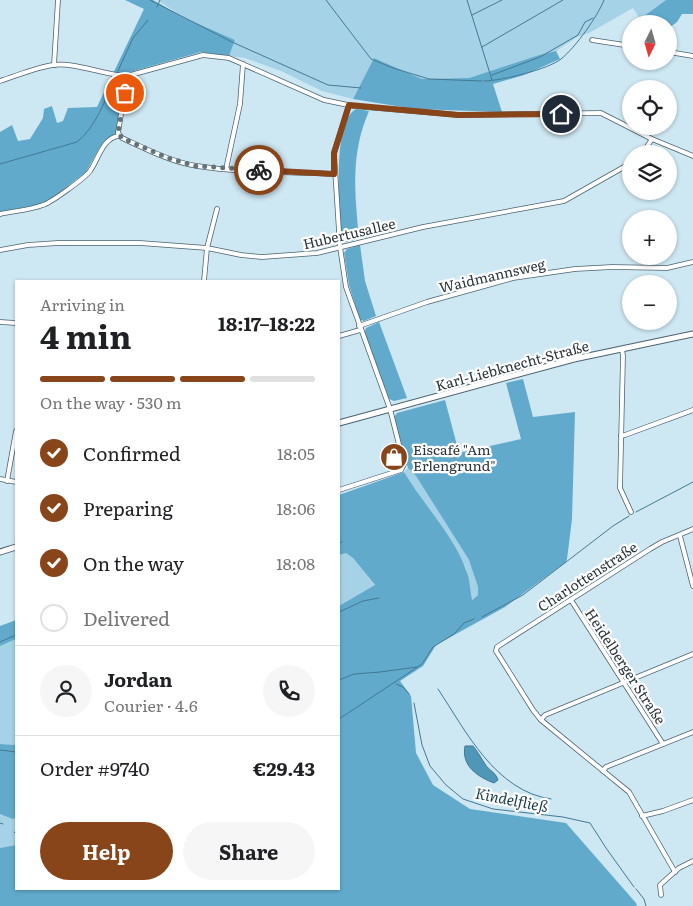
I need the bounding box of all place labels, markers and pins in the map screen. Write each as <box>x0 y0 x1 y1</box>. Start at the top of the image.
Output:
pin <box>104 72 146 114</box>
pin <box>540 93 582 135</box>
place label: Eiscafé "Am Erlengrund" <box>413 439 496 475</box>
shop icon: Eiscafé "Am Erlengrund" <box>379 442 409 472</box>

